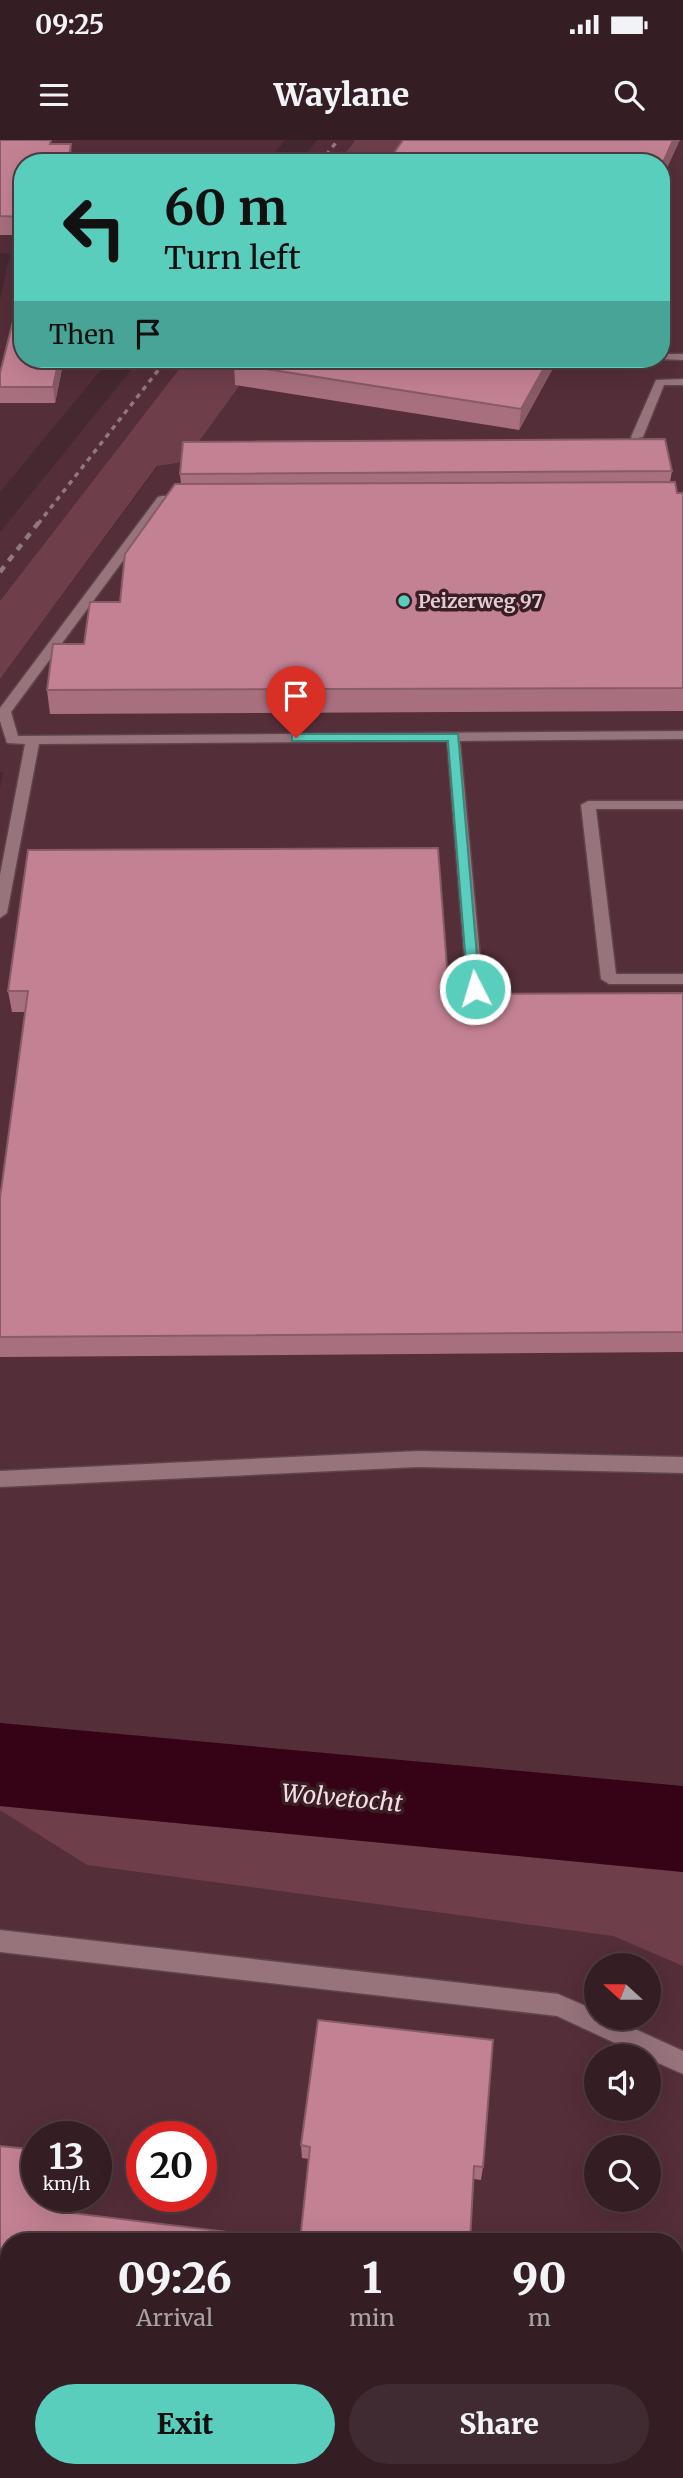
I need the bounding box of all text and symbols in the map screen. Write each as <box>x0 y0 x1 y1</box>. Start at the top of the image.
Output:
text: 09:25 <box>35 8 104 41</box>
text: Waylane <box>274 75 409 115</box>
icon: menu <box>35 76 73 114</box>
icon: search <box>610 76 648 114</box>
text: 60 m <box>164 177 287 238</box>
icon: left <box>49 182 140 273</box>
text: Turn left <box>164 238 301 278</box>
icon: arrive <box>129 315 167 353</box>
text: Then <box>49 318 115 351</box>
place label: Peizerweg 97 <box>418 589 543 613</box>
marker: Peizerweg 97 <box>396 593 412 609</box>
pin <box>266 666 326 738</box>
icon: arrive <box>277 677 315 715</box>
position arrow <box>438 952 512 1026</box>
water label: Wolvetocht <box>280 1777 404 1819</box>
north arrow <box>584 1953 662 2030</box>
map controls <box>584 1953 661 2212</box>
button: sound <box>584 2044 661 2121</box>
speed limit sign: 20 <box>126 2121 217 2212</box>
text: 13 <box>49 2135 84 2179</box>
button: search <box>584 2135 661 2212</box>
text: km/h <box>43 2172 90 2195</box>
text: 09:26 <box>118 2252 232 2304</box>
text: 1 <box>362 2252 382 2304</box>
text: 90 <box>512 2252 566 2304</box>
text: Arrival <box>136 2303 213 2332</box>
text: min <box>349 2303 395 2332</box>
text: m <box>528 2303 551 2332</box>
button: Exit <box>35 2384 335 2464</box>
button: Share <box>349 2384 649 2464</box>

